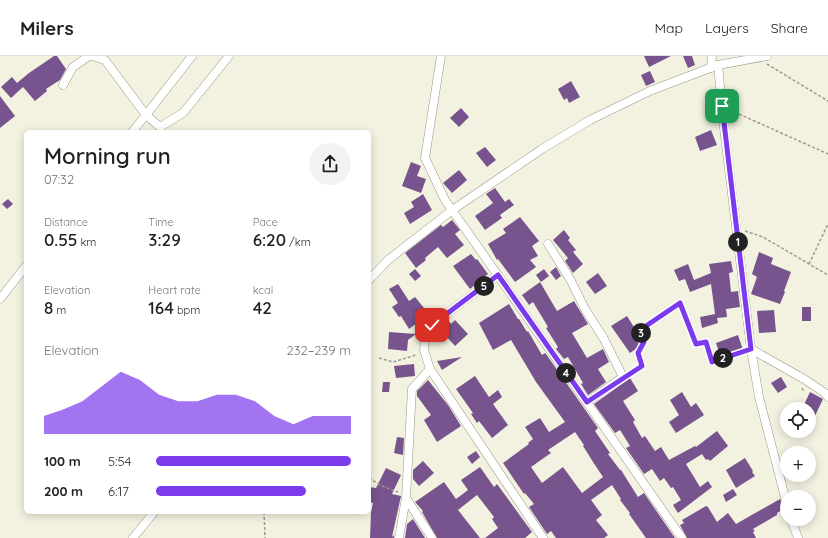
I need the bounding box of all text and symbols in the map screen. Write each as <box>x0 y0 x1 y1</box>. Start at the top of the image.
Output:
text: Milers <box>20 16 74 40</box>
text: Map <box>654 19 683 37</box>
text: Layers <box>705 19 749 37</box>
text: Share <box>771 19 808 37</box>
pin <box>705 89 739 123</box>
icon: arrive <box>711 95 733 117</box>
text: Morning run <box>44 142 171 170</box>
button: share <box>309 143 351 185</box>
text: 07:32 <box>44 171 74 187</box>
text: Distance <box>44 215 88 229</box>
text: Time <box>148 215 174 229</box>
text: Pace <box>253 215 278 229</box>
text: 0.55 <box>44 229 77 250</box>
text: 3:29 <box>148 229 181 250</box>
text: 6:20 <box>253 229 286 250</box>
pin: 1 <box>728 232 748 252</box>
text: km <box>77 235 96 249</box>
text: /km <box>286 235 311 249</box>
text: 1 <box>736 235 740 249</box>
pin: 5 <box>474 276 494 296</box>
text: 5 <box>481 279 487 293</box>
text: Elevation <box>44 283 90 297</box>
text: Heart rate <box>148 283 201 297</box>
text: kcal <box>253 283 273 297</box>
text: 8 <box>44 297 53 318</box>
text: 164 <box>148 297 174 318</box>
text: 42 <box>253 297 272 318</box>
text: m <box>53 303 66 317</box>
text: bpm <box>174 303 200 317</box>
pin <box>415 308 449 342</box>
icon: check <box>421 314 443 336</box>
pin: 3 <box>631 323 651 343</box>
text: 3 <box>638 326 644 340</box>
text: Elevation <box>44 342 99 358</box>
text: 232–239 m <box>286 342 351 358</box>
pin: 2 <box>713 348 733 368</box>
text: 2 <box>720 351 726 365</box>
pin: 4 <box>556 363 576 383</box>
text: 4 <box>563 366 569 380</box>
map controls <box>780 402 816 526</box>
button: locate <box>780 402 816 438</box>
button: + <box>780 446 816 482</box>
text: 100 m <box>44 453 81 469</box>
text: 5:54 <box>108 453 131 469</box>
text: 200 m <box>44 483 83 499</box>
text: 6:17 <box>108 483 129 499</box>
button: − <box>780 490 816 526</box>

